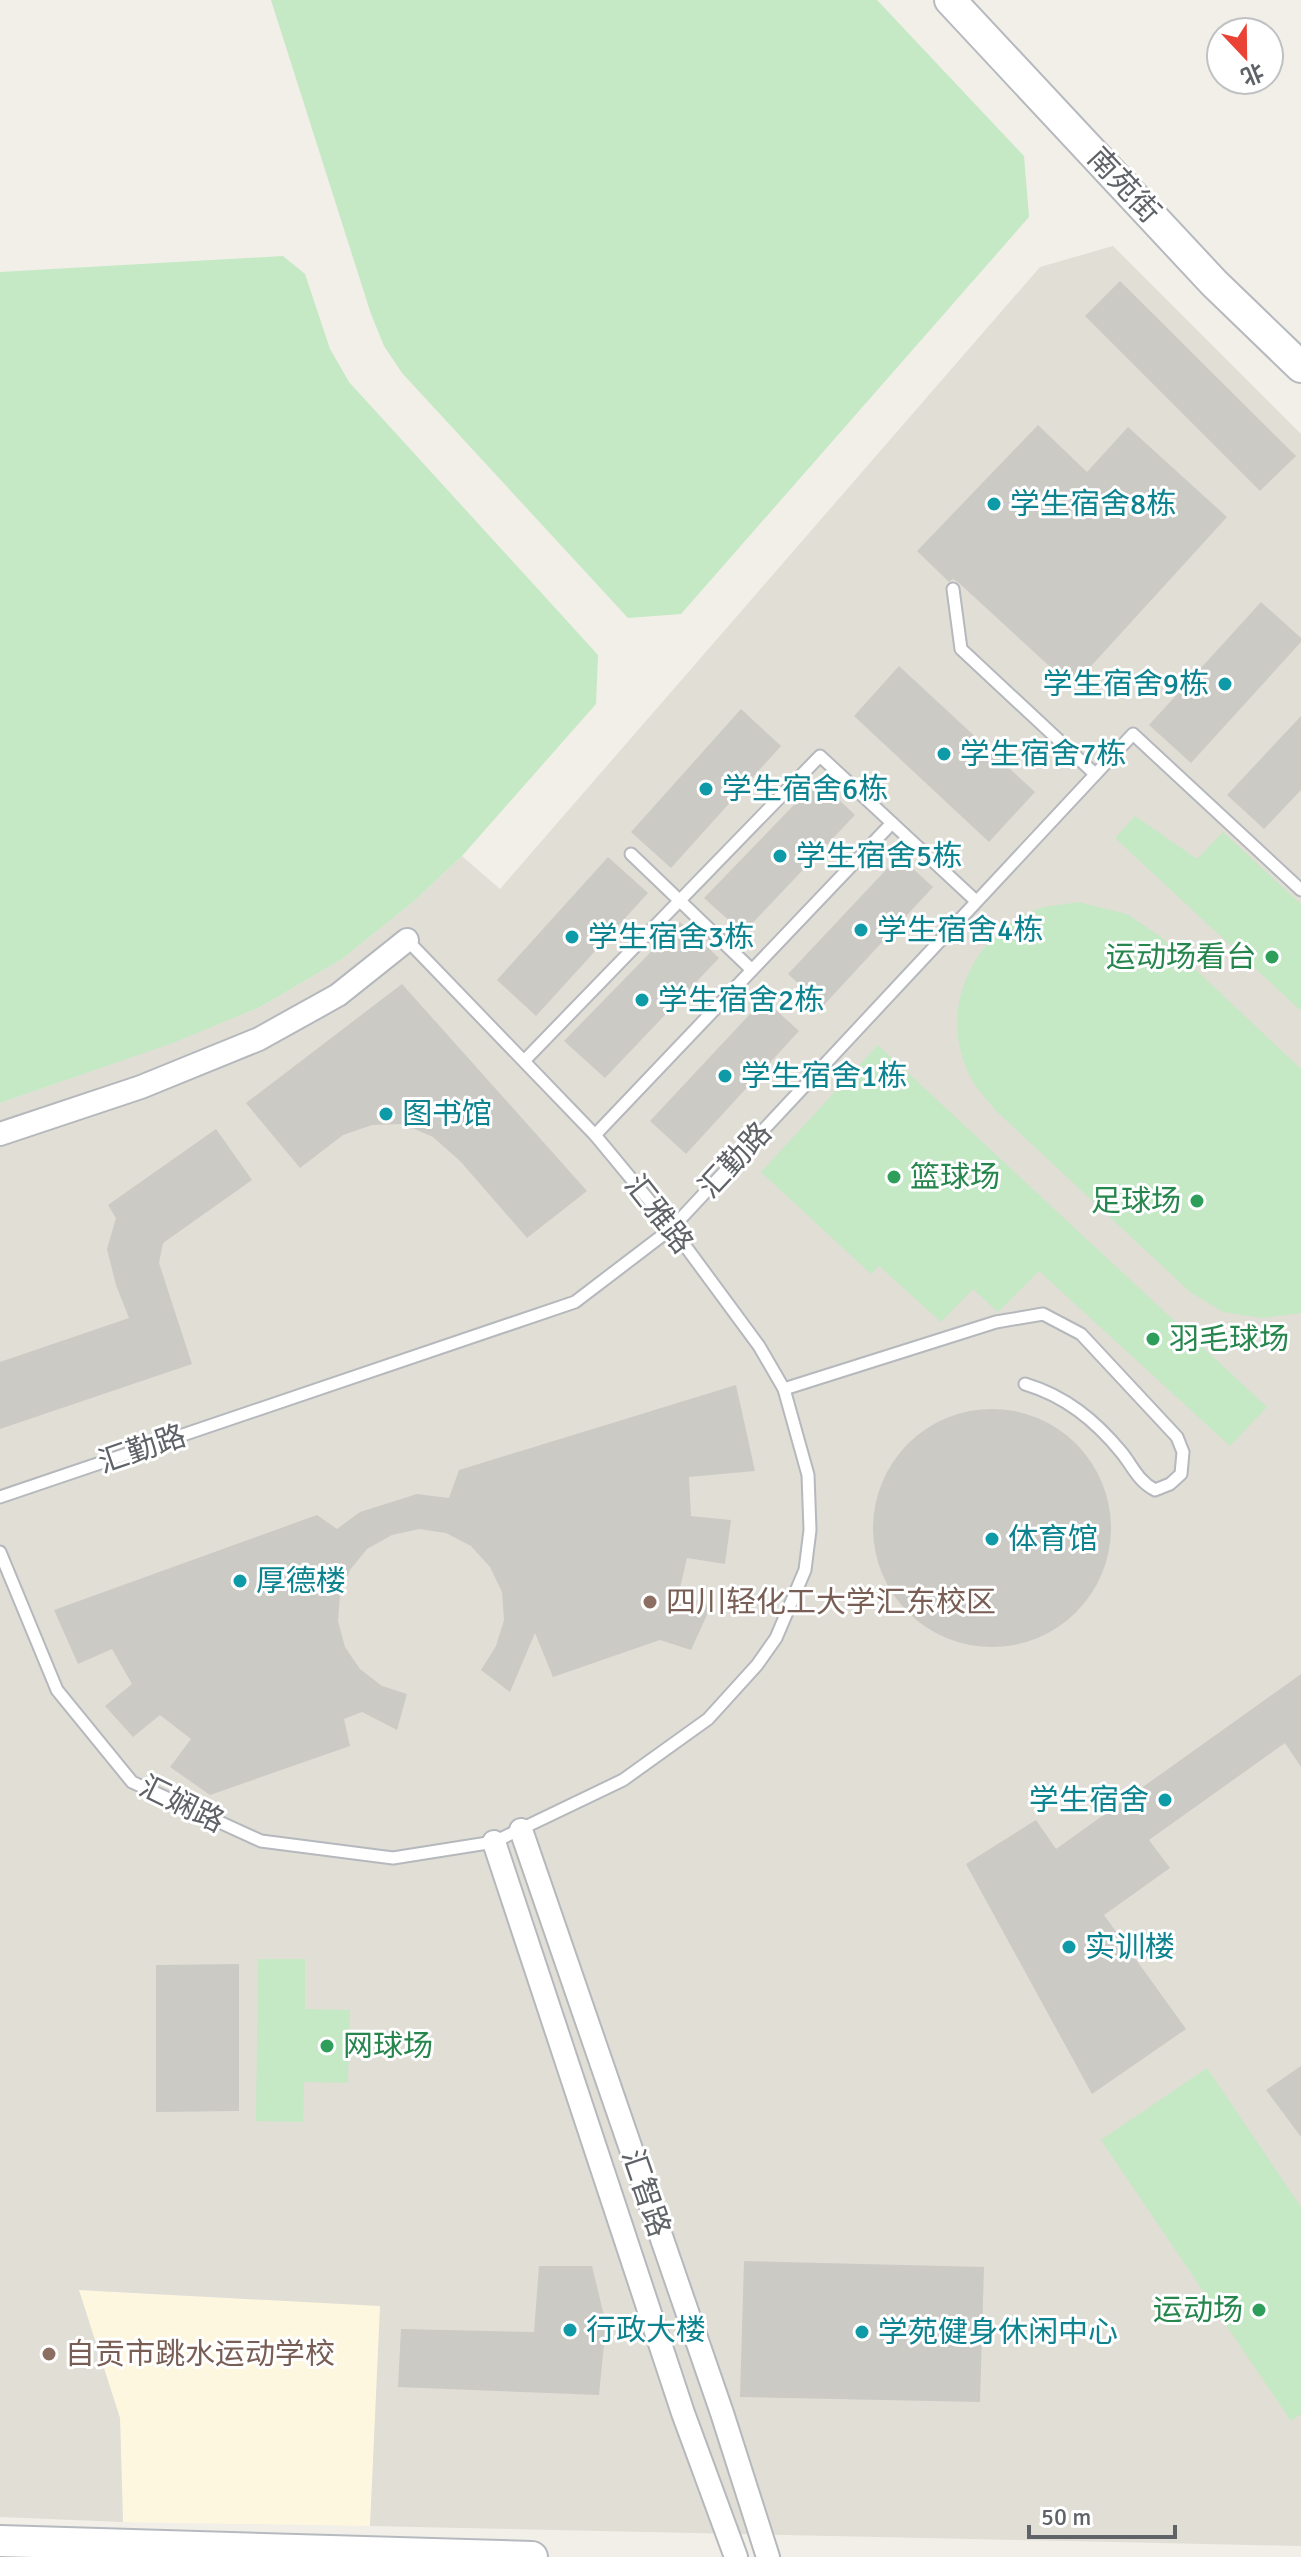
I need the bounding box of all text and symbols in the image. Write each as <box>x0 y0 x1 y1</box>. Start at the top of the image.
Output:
north arrow <box>1205 16 1285 96</box>
text: 北 <box>1237 57 1268 91</box>
street label: 南苑街 <box>1079 140 1168 231</box>
place label: 学生宿舍8栋 <box>1010 486 1176 523</box>
marker: 学生宿舍8栋 <box>985 495 1003 513</box>
place label: 学生宿舍9栋 <box>1043 666 1209 703</box>
marker: 学生宿舍9栋 <box>1216 675 1234 693</box>
place label: 学生宿舍7栋 <box>960 736 1126 773</box>
marker: 学生宿舍7栋 <box>935 745 953 763</box>
place label: 学生宿舍6栋 <box>722 771 888 808</box>
marker: 学生宿舍6栋 <box>697 780 715 798</box>
place label: 学生宿舍5栋 <box>796 838 962 875</box>
marker: 学生宿舍5栋 <box>771 847 789 865</box>
place label: 学生宿舍4栋 <box>877 912 1043 949</box>
place label: 学生宿舍3栋 <box>588 919 754 956</box>
marker: 学生宿舍4栋 <box>852 921 870 939</box>
marker: 学生宿舍3栋 <box>563 928 581 946</box>
place label: 运动场看台 <box>1106 939 1256 976</box>
marker: 运动场看台 <box>1263 948 1281 966</box>
place label: 学生宿舍2栋 <box>658 982 824 1019</box>
marker: 学生宿舍2栋 <box>633 991 651 1009</box>
place label: 学生宿舍1栋 <box>741 1058 907 1095</box>
marker: 学生宿舍1栋 <box>716 1067 734 1085</box>
place label: 图书馆 <box>402 1096 492 1133</box>
marker: 图书馆 <box>377 1105 395 1123</box>
street label: 汇勤路 <box>691 1115 780 1206</box>
place label: 篮球场 <box>910 1159 1000 1196</box>
street label: 汇雅路 <box>616 1167 701 1261</box>
marker: 篮球场 <box>885 1168 903 1186</box>
place label: 足球场 <box>1091 1183 1181 1220</box>
marker: 足球场 <box>1188 1192 1206 1210</box>
place label: 羽毛球场 <box>1169 1321 1289 1358</box>
marker: 羽毛球场 <box>1144 1330 1162 1348</box>
street label: 汇勤路 <box>94 1417 191 1482</box>
place label: 体育馆 <box>1008 1521 1098 1558</box>
marker: 体育馆 <box>983 1530 1001 1548</box>
place label: 厚德楼 <box>256 1563 346 1600</box>
marker: 厚德楼 <box>231 1572 249 1590</box>
place label: 四川轻化工大学汇东校区 <box>666 1584 996 1621</box>
marker: 四川轻化工大学汇东校区 <box>641 1593 659 1611</box>
street label: 汇娴路 <box>133 1768 230 1841</box>
place label: 学生宿舍 <box>1029 1782 1149 1819</box>
marker: 学生宿舍 <box>1156 1791 1174 1809</box>
place label: 实训楼 <box>1085 1929 1175 1966</box>
marker: 实训楼 <box>1060 1938 1078 1956</box>
place label: 网球场 <box>343 2028 433 2065</box>
marker: 网球场 <box>318 2037 336 2055</box>
street label: 汇智路 <box>613 2145 678 2242</box>
place label: 运动场 <box>1153 2292 1243 2329</box>
marker: 运动场 <box>1250 2301 1268 2319</box>
place label: 行政大楼 <box>586 2312 706 2349</box>
place label: 学苑健身休闲中心 <box>878 2314 1118 2351</box>
marker: 行政大楼 <box>561 2321 579 2339</box>
marker: 学苑健身休闲中心 <box>853 2323 871 2341</box>
place label: 自贡市跳水运动学校 <box>65 2336 335 2373</box>
marker: 自贡市跳水运动学校 <box>40 2345 58 2363</box>
scale bar <box>1029 2489 1175 2539</box>
text: 50 m <box>1041 2502 1091 2532</box>

